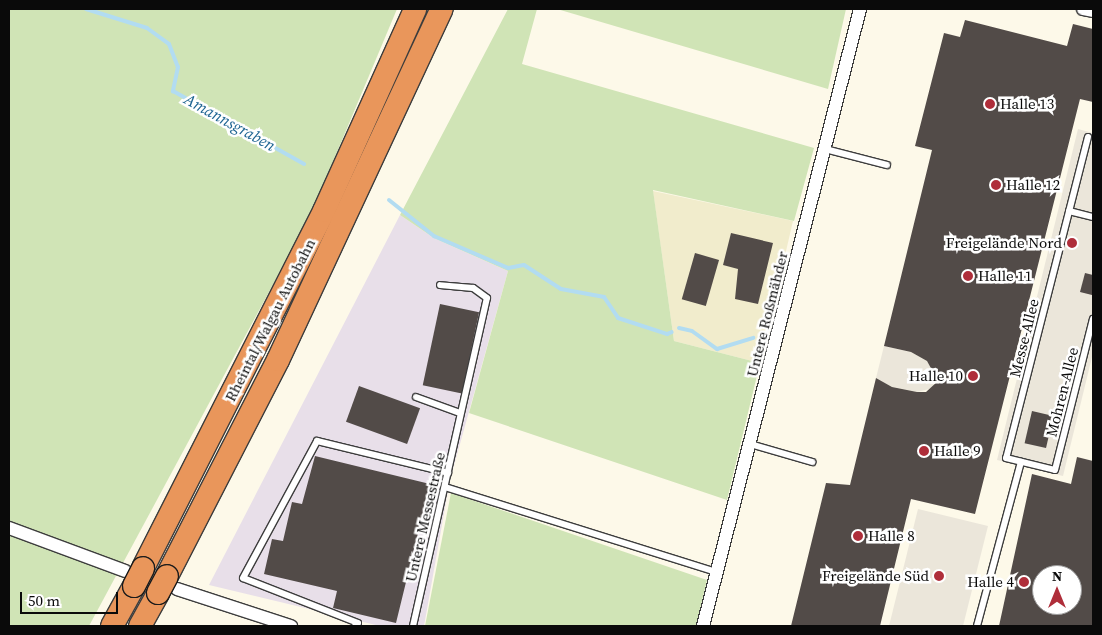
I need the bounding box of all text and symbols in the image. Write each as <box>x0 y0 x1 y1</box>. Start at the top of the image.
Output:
water label: Amannsgraben <box>181 89 279 155</box>
place label: Halle 13 <box>1000 95 1054 113</box>
marker: Halle 13 <box>984 98 996 110</box>
place label: Halle 12 <box>1006 176 1060 194</box>
marker: Halle 12 <box>990 179 1002 191</box>
place label: Freigelände Nord <box>946 234 1062 252</box>
street label: Rheintal/Walgau Autobahn <box>221 236 319 404</box>
marker: Freigelände Nord <box>1066 237 1078 249</box>
street label: Untere Roßmähder <box>743 249 791 379</box>
place label: Halle 11 <box>978 267 1032 285</box>
marker: Halle 11 <box>962 270 974 282</box>
street label: Messe-Allee <box>1006 297 1042 379</box>
street label: Mohren-Allee <box>1042 345 1082 439</box>
place label: Halle 10 <box>909 367 963 385</box>
marker: Halle 10 <box>967 370 979 382</box>
place label: Halle 9 <box>934 442 981 460</box>
marker: Halle 9 <box>918 445 930 457</box>
street label: Untere Messestraße <box>401 450 449 584</box>
place label: Halle 8 <box>868 527 915 545</box>
marker: Halle 8 <box>852 530 864 542</box>
north arrow <box>1032 565 1082 615</box>
text: N <box>1052 566 1062 586</box>
place label: Freigelände Süd <box>822 567 929 585</box>
marker: Freigelände Süd <box>933 570 945 582</box>
place label: Halle 4 <box>967 573 1014 591</box>
marker: Halle 4 <box>1018 576 1030 588</box>
scale bar <box>22 582 120 614</box>
text: 50 m <box>28 590 60 611</box>

